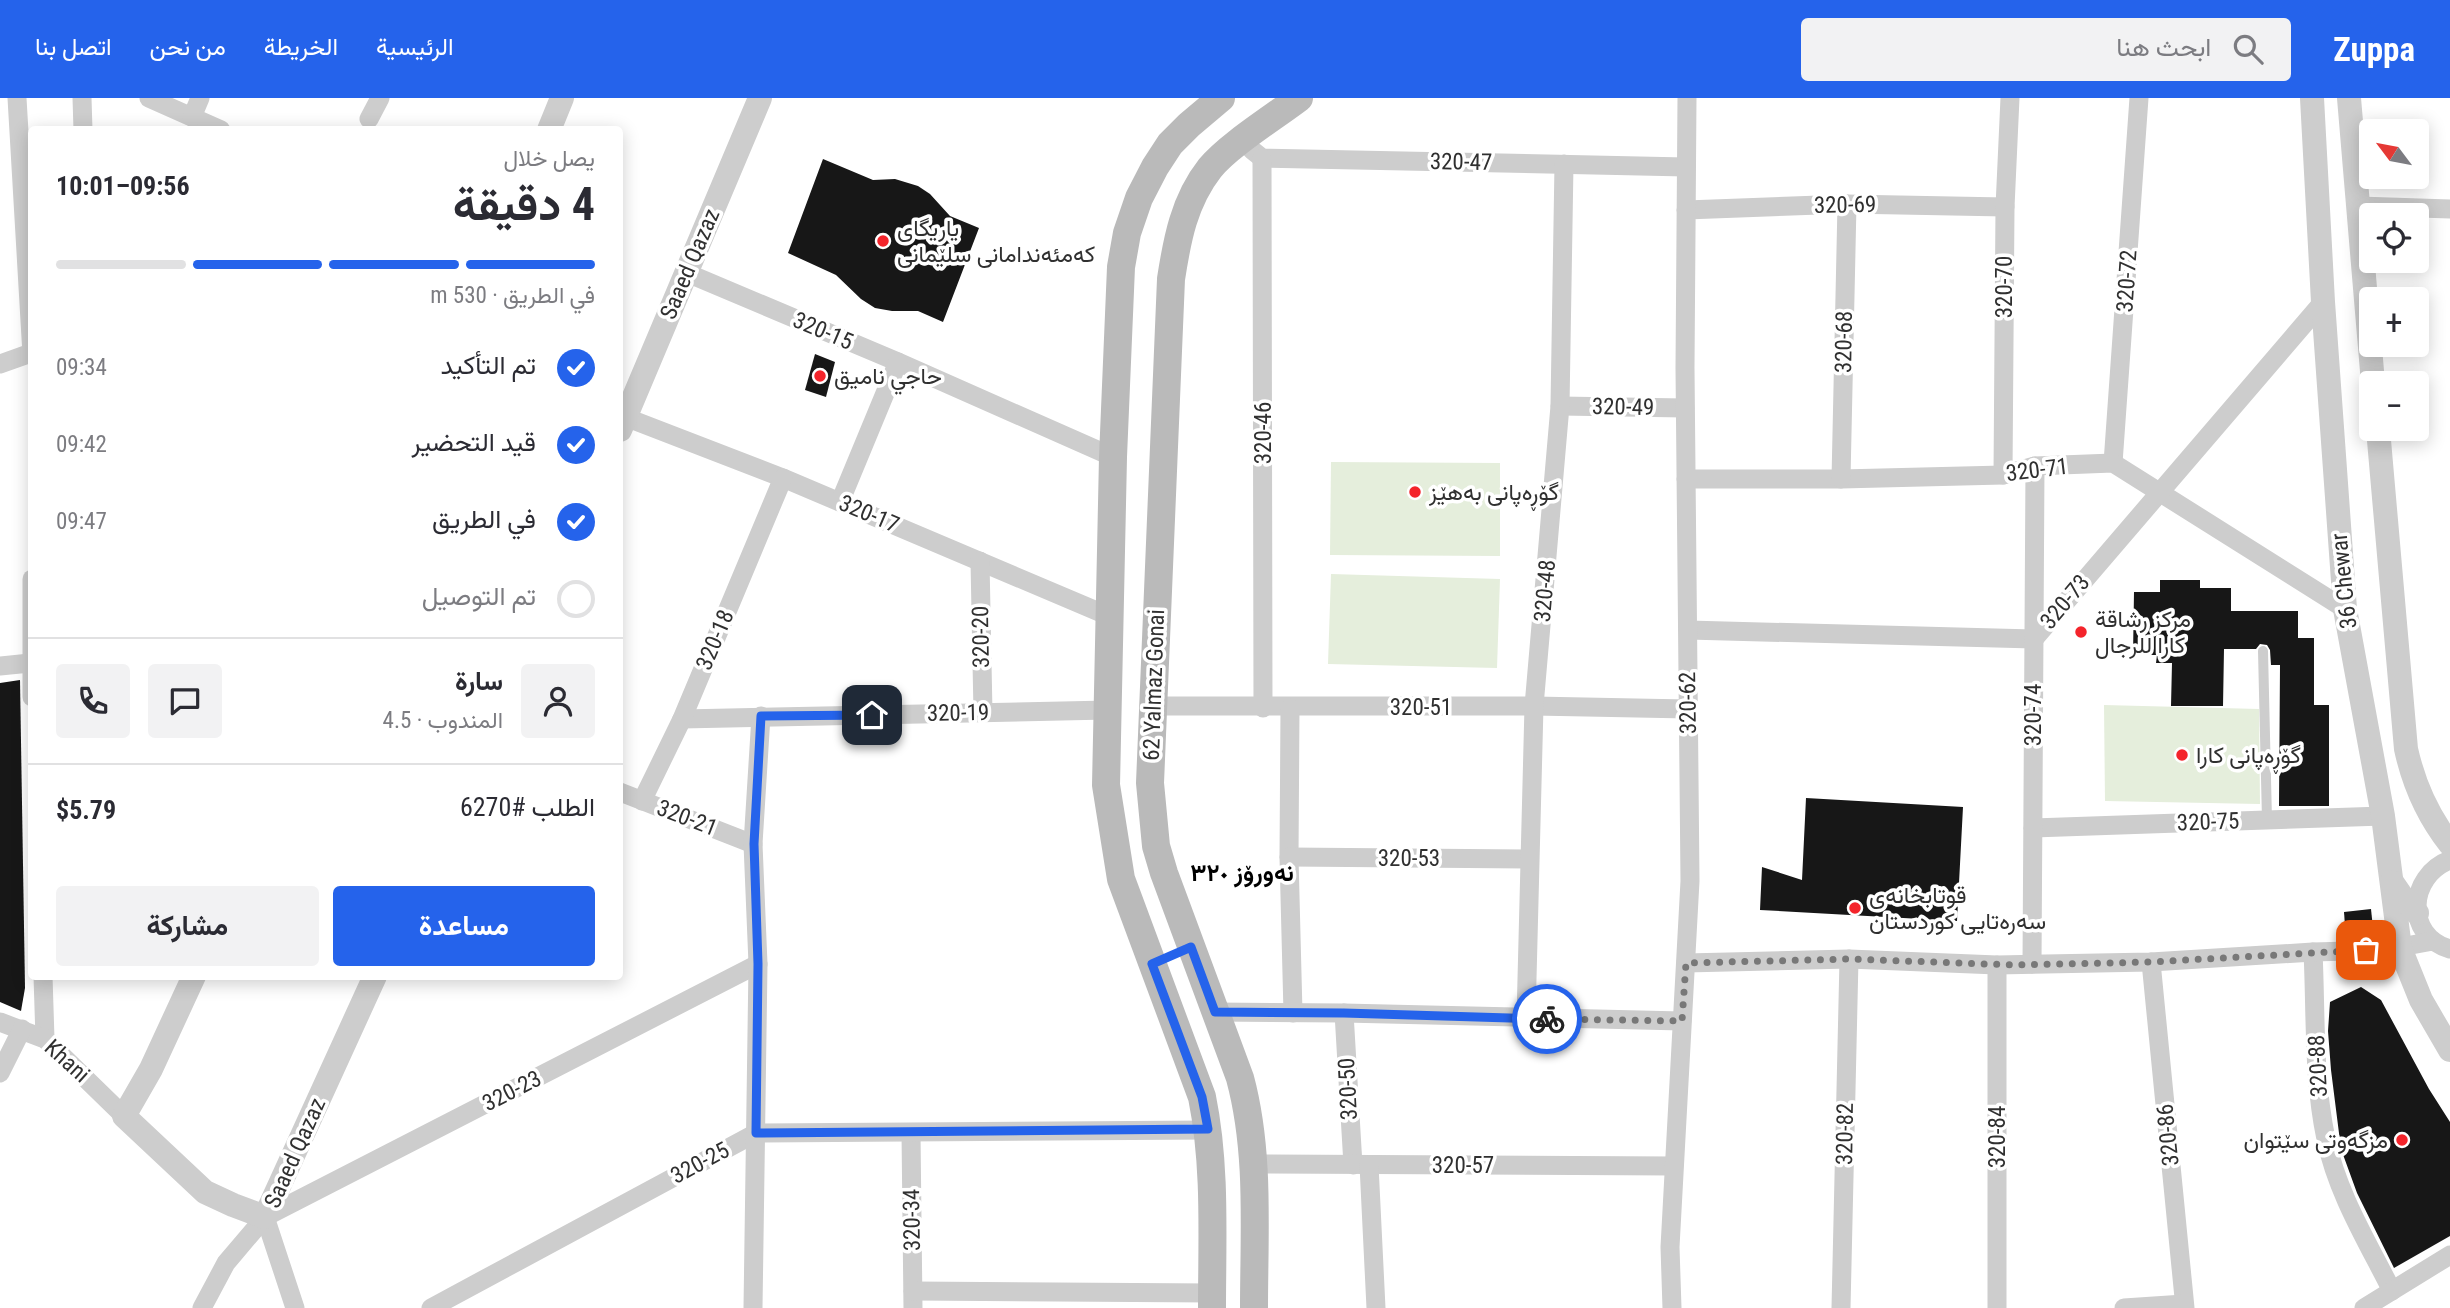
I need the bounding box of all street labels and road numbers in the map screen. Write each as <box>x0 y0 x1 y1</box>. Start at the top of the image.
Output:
street label: 320-47 <box>1430 148 1492 176</box>
street label: 320-69 <box>1814 191 1876 219</box>
street label: Saaed Qazaz <box>655 205 725 323</box>
street label: 320-72 <box>2111 249 2143 313</box>
street label: 320-70 <box>1991 256 2018 318</box>
street label: 320-15 <box>789 306 857 356</box>
street label: 320-68 <box>1830 311 1858 373</box>
street label: 320-49 <box>1592 393 1654 421</box>
street label: 320-46 <box>1250 402 1277 464</box>
street label: 320-71 <box>2004 453 2070 487</box>
street label: 320-17 <box>835 489 903 539</box>
street label: 36 Chewar <box>2326 532 2362 630</box>
street label: 320-48 <box>1529 559 1561 623</box>
street label: 320-73 <box>2035 569 2095 635</box>
street label: 320-18 <box>690 606 740 674</box>
street label: 320-20 <box>967 606 995 668</box>
street label: 62 Yalmaz Gonai <box>1138 609 1170 761</box>
street label: 320-62 <box>1674 672 1702 734</box>
street label: 320-74 <box>2020 684 2047 746</box>
street label: 320-51 <box>1390 694 1452 721</box>
street label: 320-19 <box>927 699 989 727</box>
street label: 320-21 <box>653 794 721 842</box>
street label: 320-75 <box>2176 807 2240 837</box>
street label: 320-53 <box>1378 845 1440 872</box>
street label: Khani <box>39 1034 95 1088</box>
street label: 320-88 <box>2303 1034 2333 1098</box>
street label: 320-50 <box>1333 1057 1363 1121</box>
street label: 320-23 <box>478 1065 546 1117</box>
street label: Saaed Qazaz <box>259 1094 331 1212</box>
street label: 320-82 <box>1831 1103 1859 1165</box>
street label: 320-86 <box>2151 1103 2185 1167</box>
street label: 320-84 <box>1984 1106 2011 1168</box>
street label: 320-25 <box>666 1136 734 1190</box>
street label: 320-57 <box>1432 1152 1494 1179</box>
street label: 320-34 <box>898 1189 926 1251</box>

